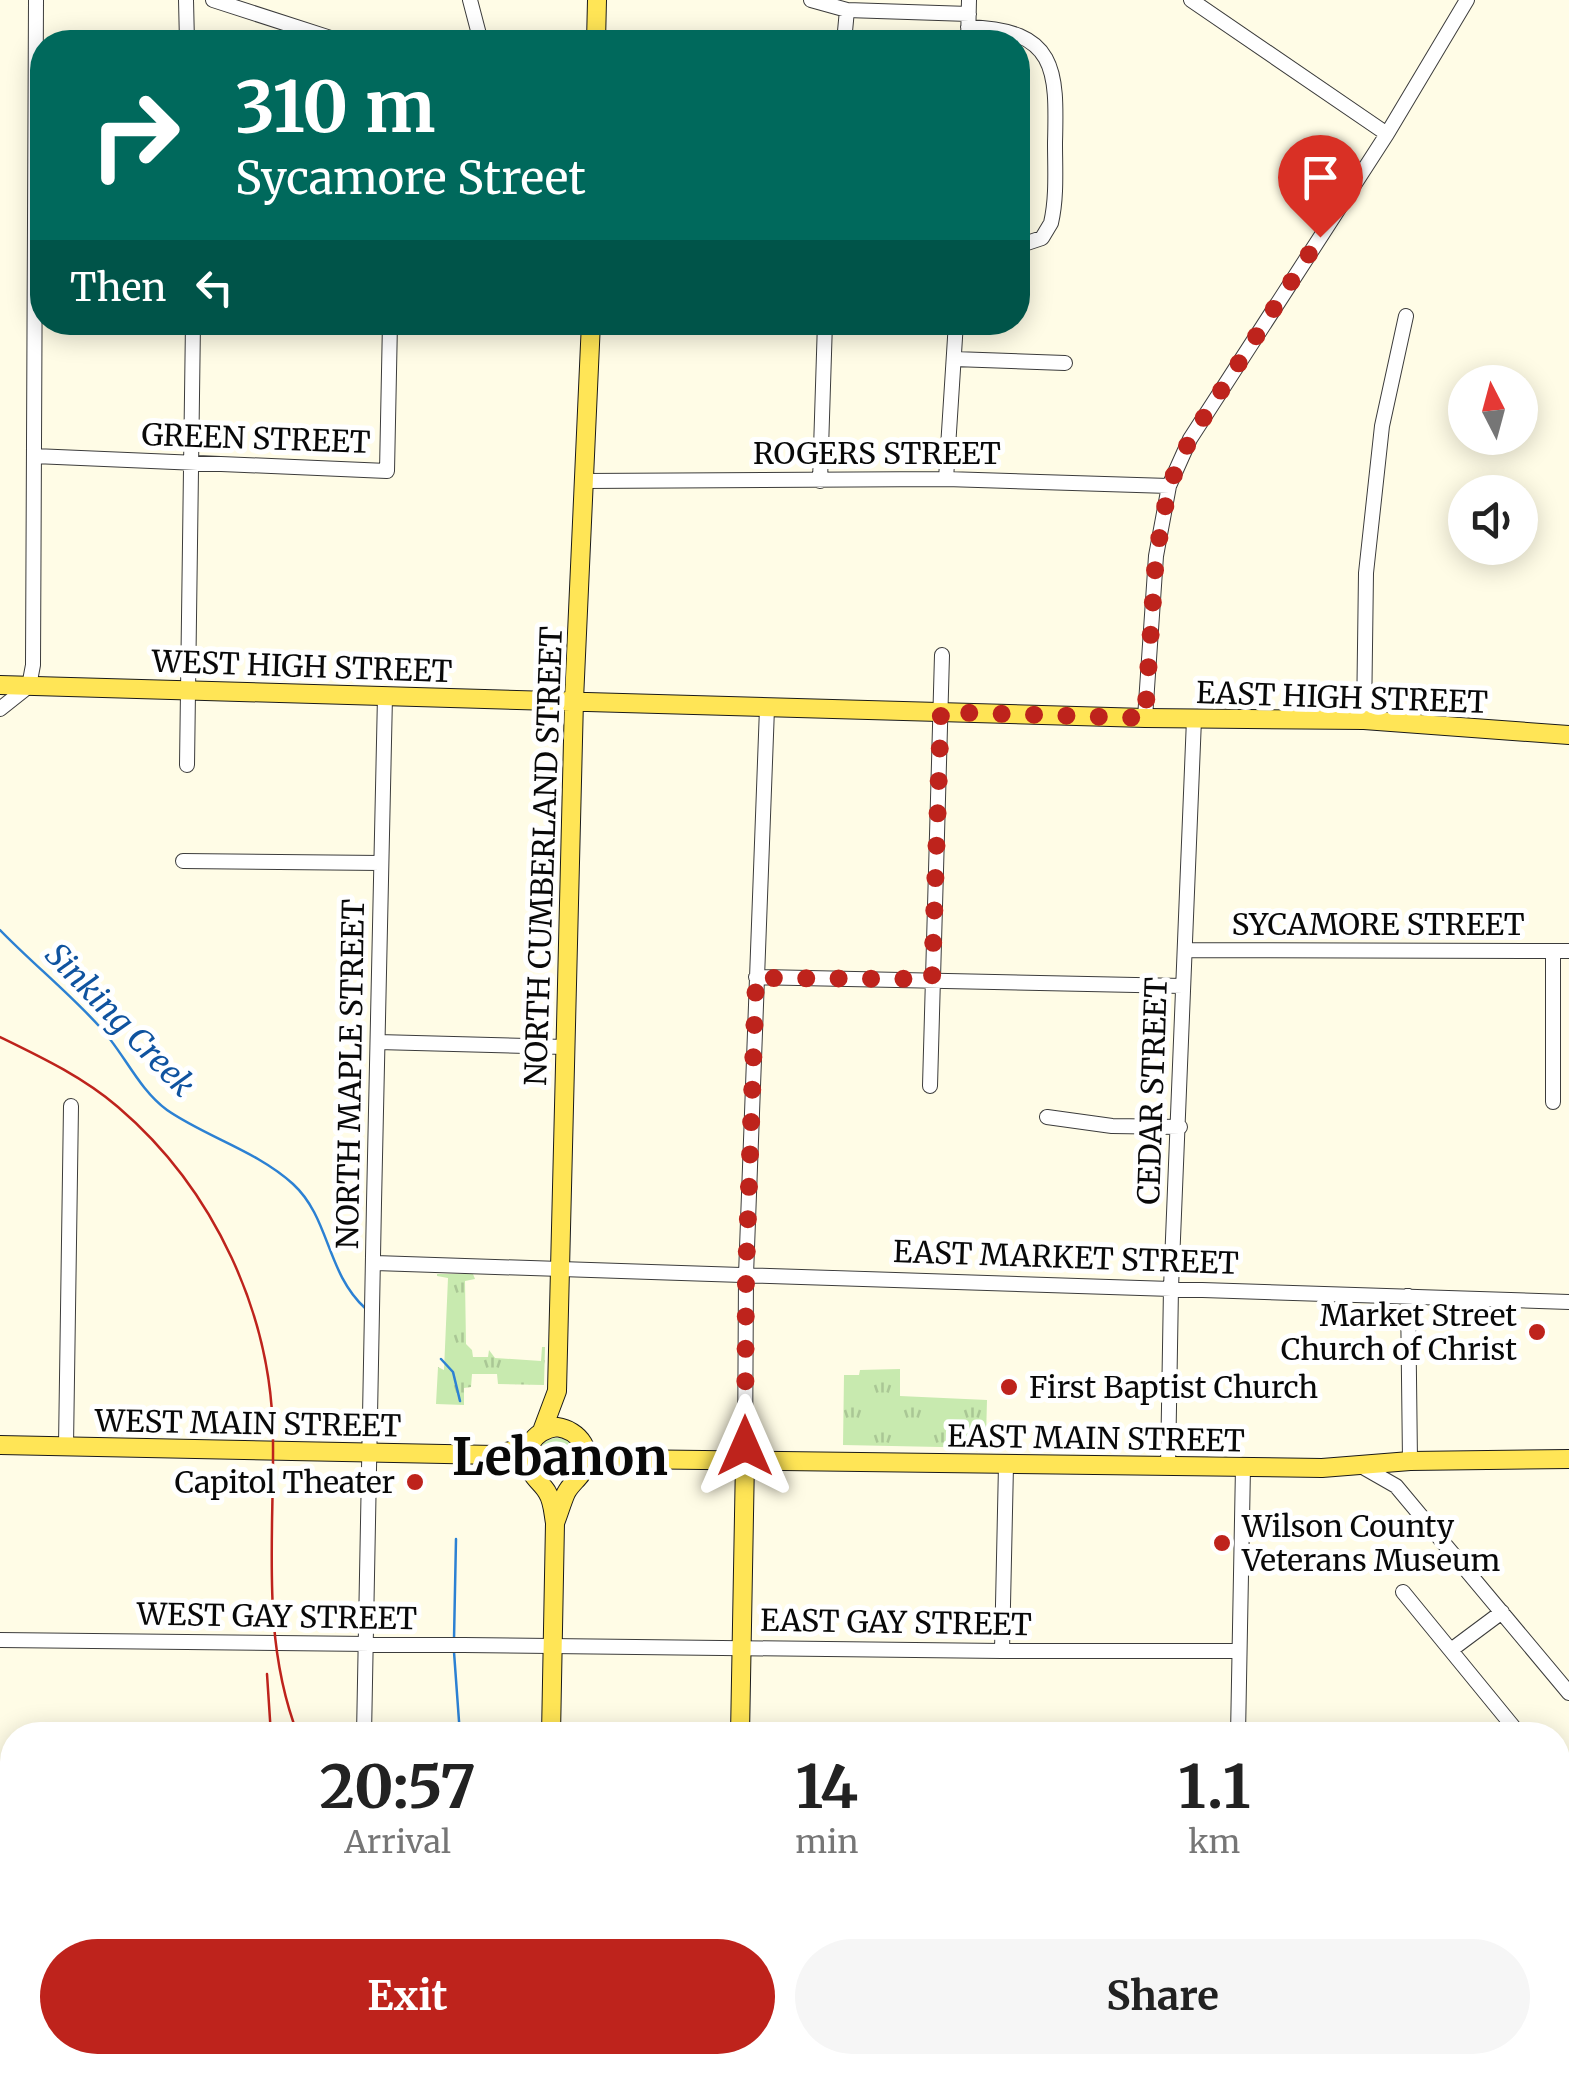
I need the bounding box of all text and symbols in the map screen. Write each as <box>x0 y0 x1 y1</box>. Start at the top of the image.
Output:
text: 310 m <box>235 63 435 151</box>
icon: right <box>70 70 200 200</box>
pin <box>1278 135 1363 238</box>
text: Sycamore Street <box>235 150 586 206</box>
icon: arrive <box>1293 150 1348 205</box>
icon: left <box>187 260 242 315</box>
text: Then <box>70 264 167 311</box>
north arrow <box>1448 365 1538 455</box>
map controls <box>1448 365 1538 565</box>
street label: GREEN STREET <box>141 415 371 461</box>
street label: ROGERS STREET <box>753 434 1001 472</box>
button: sound <box>1448 475 1538 565</box>
street label: NORTH CUMBERLAND STREET <box>516 625 570 1086</box>
street label: WEST HIGH STREET <box>150 642 453 690</box>
street label: EAST HIGH STREET <box>1195 673 1489 721</box>
street label: NORTH MAPLE STREET <box>328 899 372 1249</box>
street label: SYCAMORE STREET <box>1232 905 1525 943</box>
water label: Sinking Creek <box>37 935 203 1105</box>
street label: CEDAR STREET <box>1129 977 1175 1205</box>
street label: EAST MARKET STREET <box>893 1232 1240 1282</box>
place label: Market Street Church of Christ <box>1281 1296 1517 1368</box>
marker: Market Street Church of Christ <box>1526 1321 1548 1343</box>
place label: First Baptist Church <box>1029 1368 1318 1406</box>
marker: First Baptist Church <box>998 1376 1020 1398</box>
position arrow <box>693 1394 797 1498</box>
street label: WEST MAIN STREET <box>93 1401 402 1445</box>
street label: EAST MAIN STREET <box>947 1416 1245 1460</box>
district label: Lebanon <box>452 1426 668 1489</box>
place label: Capitol Theater <box>175 1463 395 1501</box>
marker: Capitol Theater <box>404 1471 426 1493</box>
place label: Wilson County Veterans Museum <box>1241 1507 1501 1579</box>
marker: Wilson County Veterans Museum <box>1211 1532 1233 1554</box>
street label: WEST GAY STREET <box>136 1595 418 1637</box>
street label: EAST GAY STREET <box>760 1601 1032 1643</box>
text: 20:57 <box>319 1749 476 1824</box>
text: 14 <box>795 1749 858 1824</box>
text: 1.1 <box>1178 1749 1251 1824</box>
text: Arrival <box>344 1822 451 1862</box>
text: min <box>795 1822 858 1862</box>
text: km <box>1188 1822 1240 1862</box>
button: Exit <box>40 1939 775 2054</box>
button: Share <box>795 1939 1530 2054</box>

